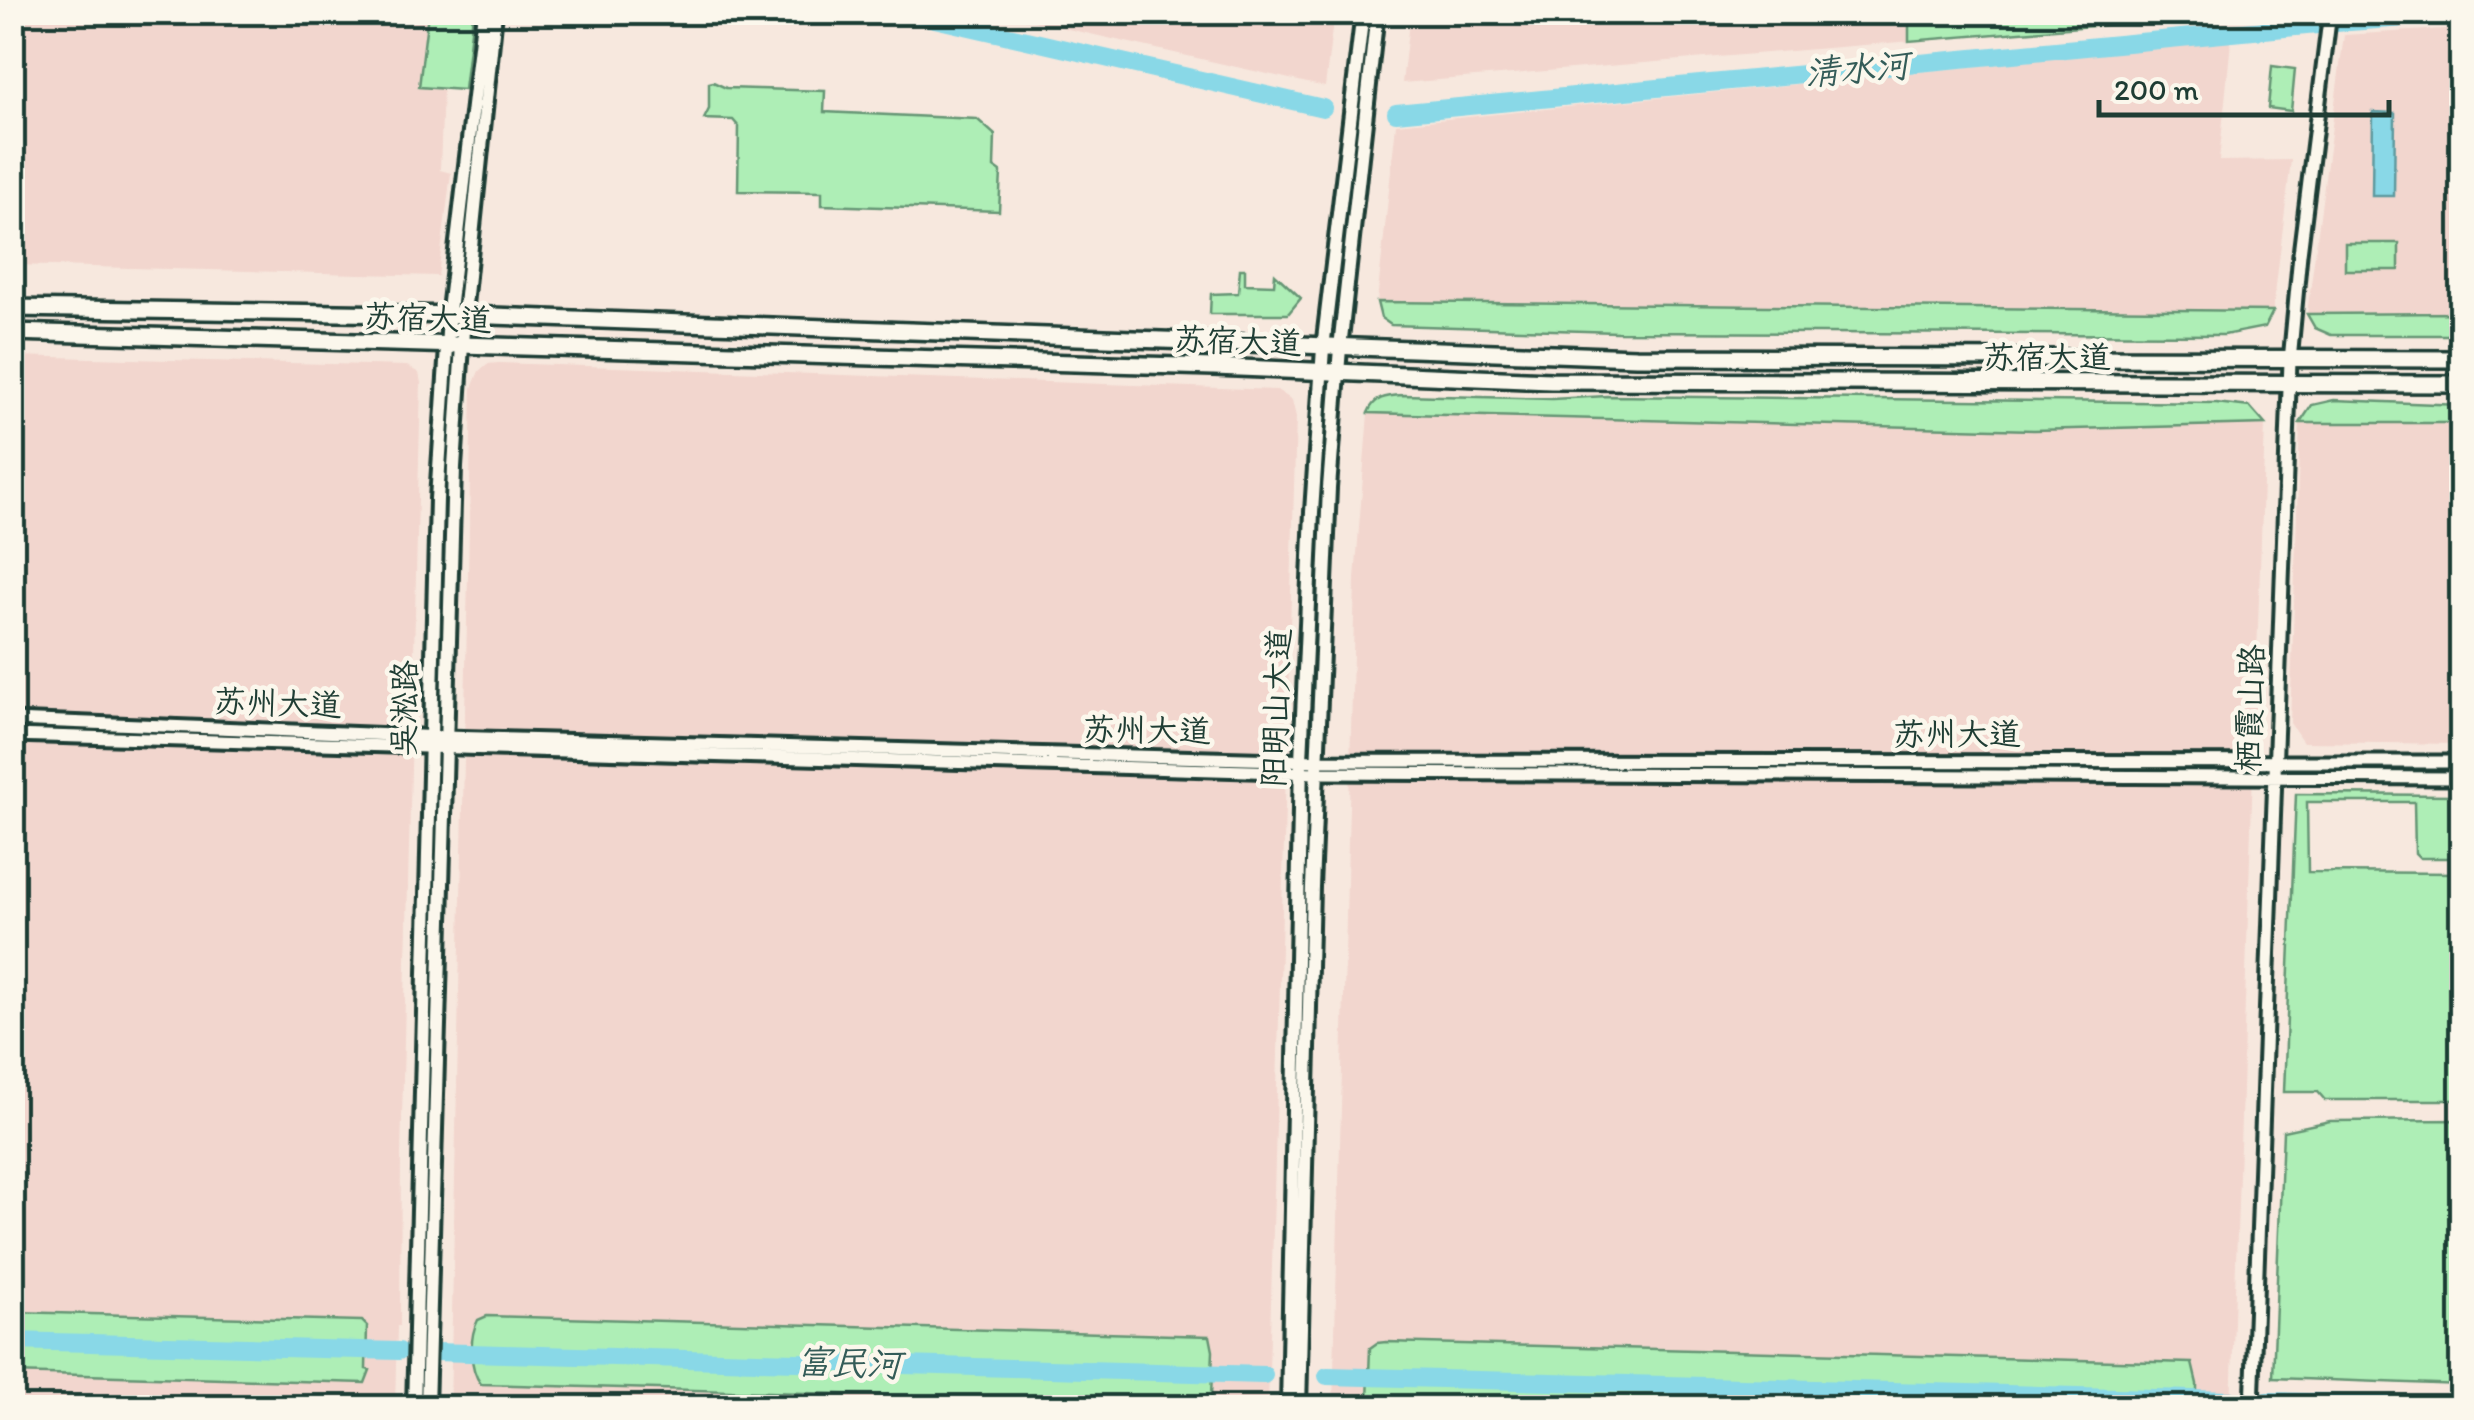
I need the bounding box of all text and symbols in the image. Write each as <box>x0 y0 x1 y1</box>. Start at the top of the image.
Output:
water label: 清水河 <box>1803 43 1916 94</box>
scale bar <box>2099 55 2389 117</box>
text: 200 m <box>2114 71 2199 108</box>
street label: 苏宿大道 <box>363 297 493 339</box>
street label: 苏宿大道 <box>1173 320 1303 362</box>
street label: 苏宿大道 <box>1983 338 2111 376</box>
street label: 阳明山大道 <box>1254 627 1298 789</box>
street label: 栖霞山路 <box>2229 643 2271 773</box>
street label: 吴淞路 <box>384 660 424 756</box>
street label: 苏州大道 <box>213 682 343 724</box>
street label: 苏州大道 <box>1083 710 1211 750</box>
street label: 苏州大道 <box>1893 715 2021 753</box>
water label: 富民河 <box>796 1340 907 1386</box>

